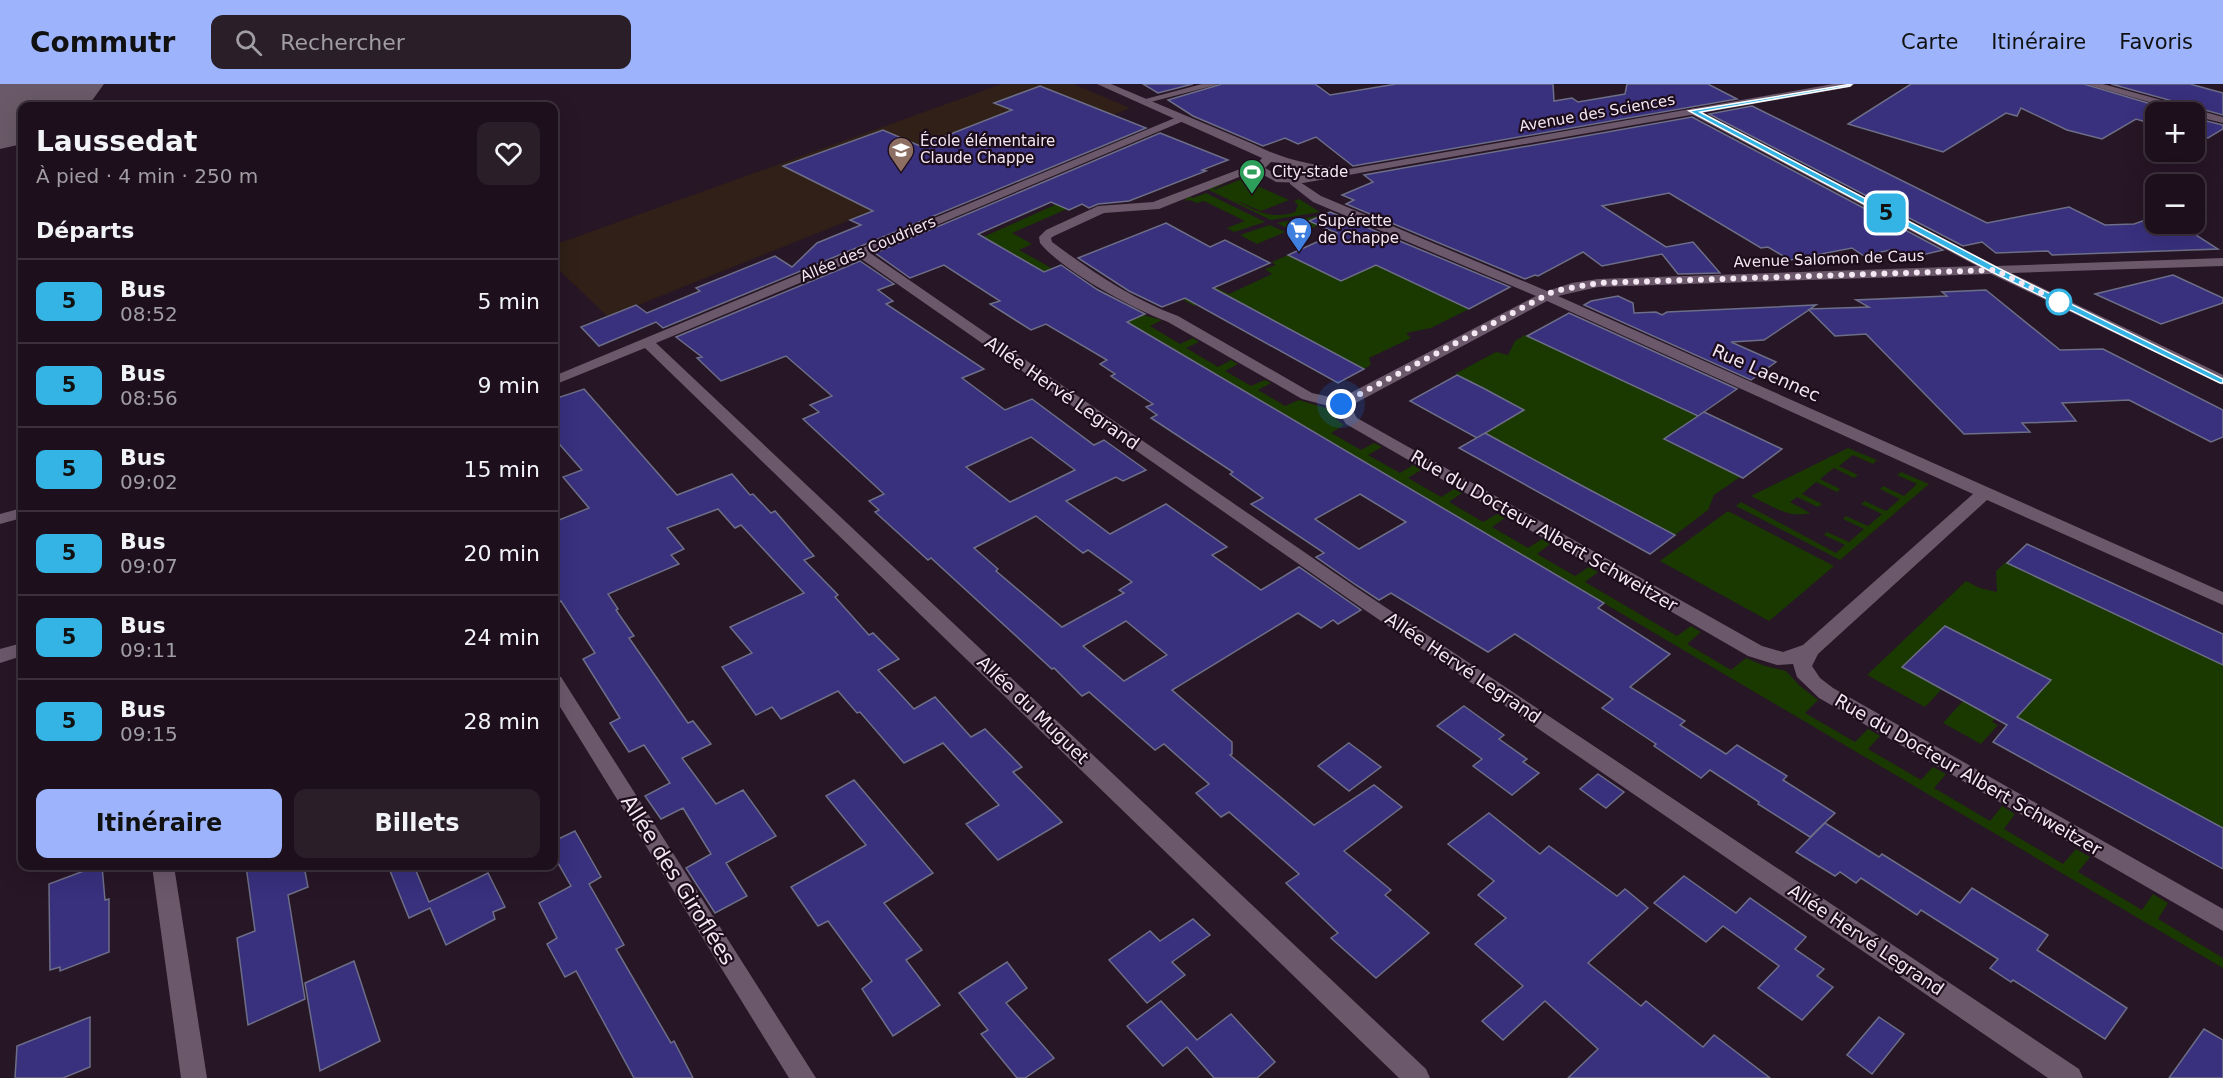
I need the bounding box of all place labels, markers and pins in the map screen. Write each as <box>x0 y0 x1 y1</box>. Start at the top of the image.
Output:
place label: École élémentaire Claude Chappe <box>920 131 1055 167</box>
school or university icon: École élémentaire Claude Chappe <box>886 135 916 173</box>
sports icon: City-stade <box>1237 157 1267 195</box>
place label: City-stade <box>1272 163 1348 181</box>
place label: Supérette de Chappe <box>1318 212 1399 247</box>
supermarket icon: Supérette de Chappe <box>1284 215 1314 253</box>
unlabelled marker <box>2046 289 2072 315</box>

